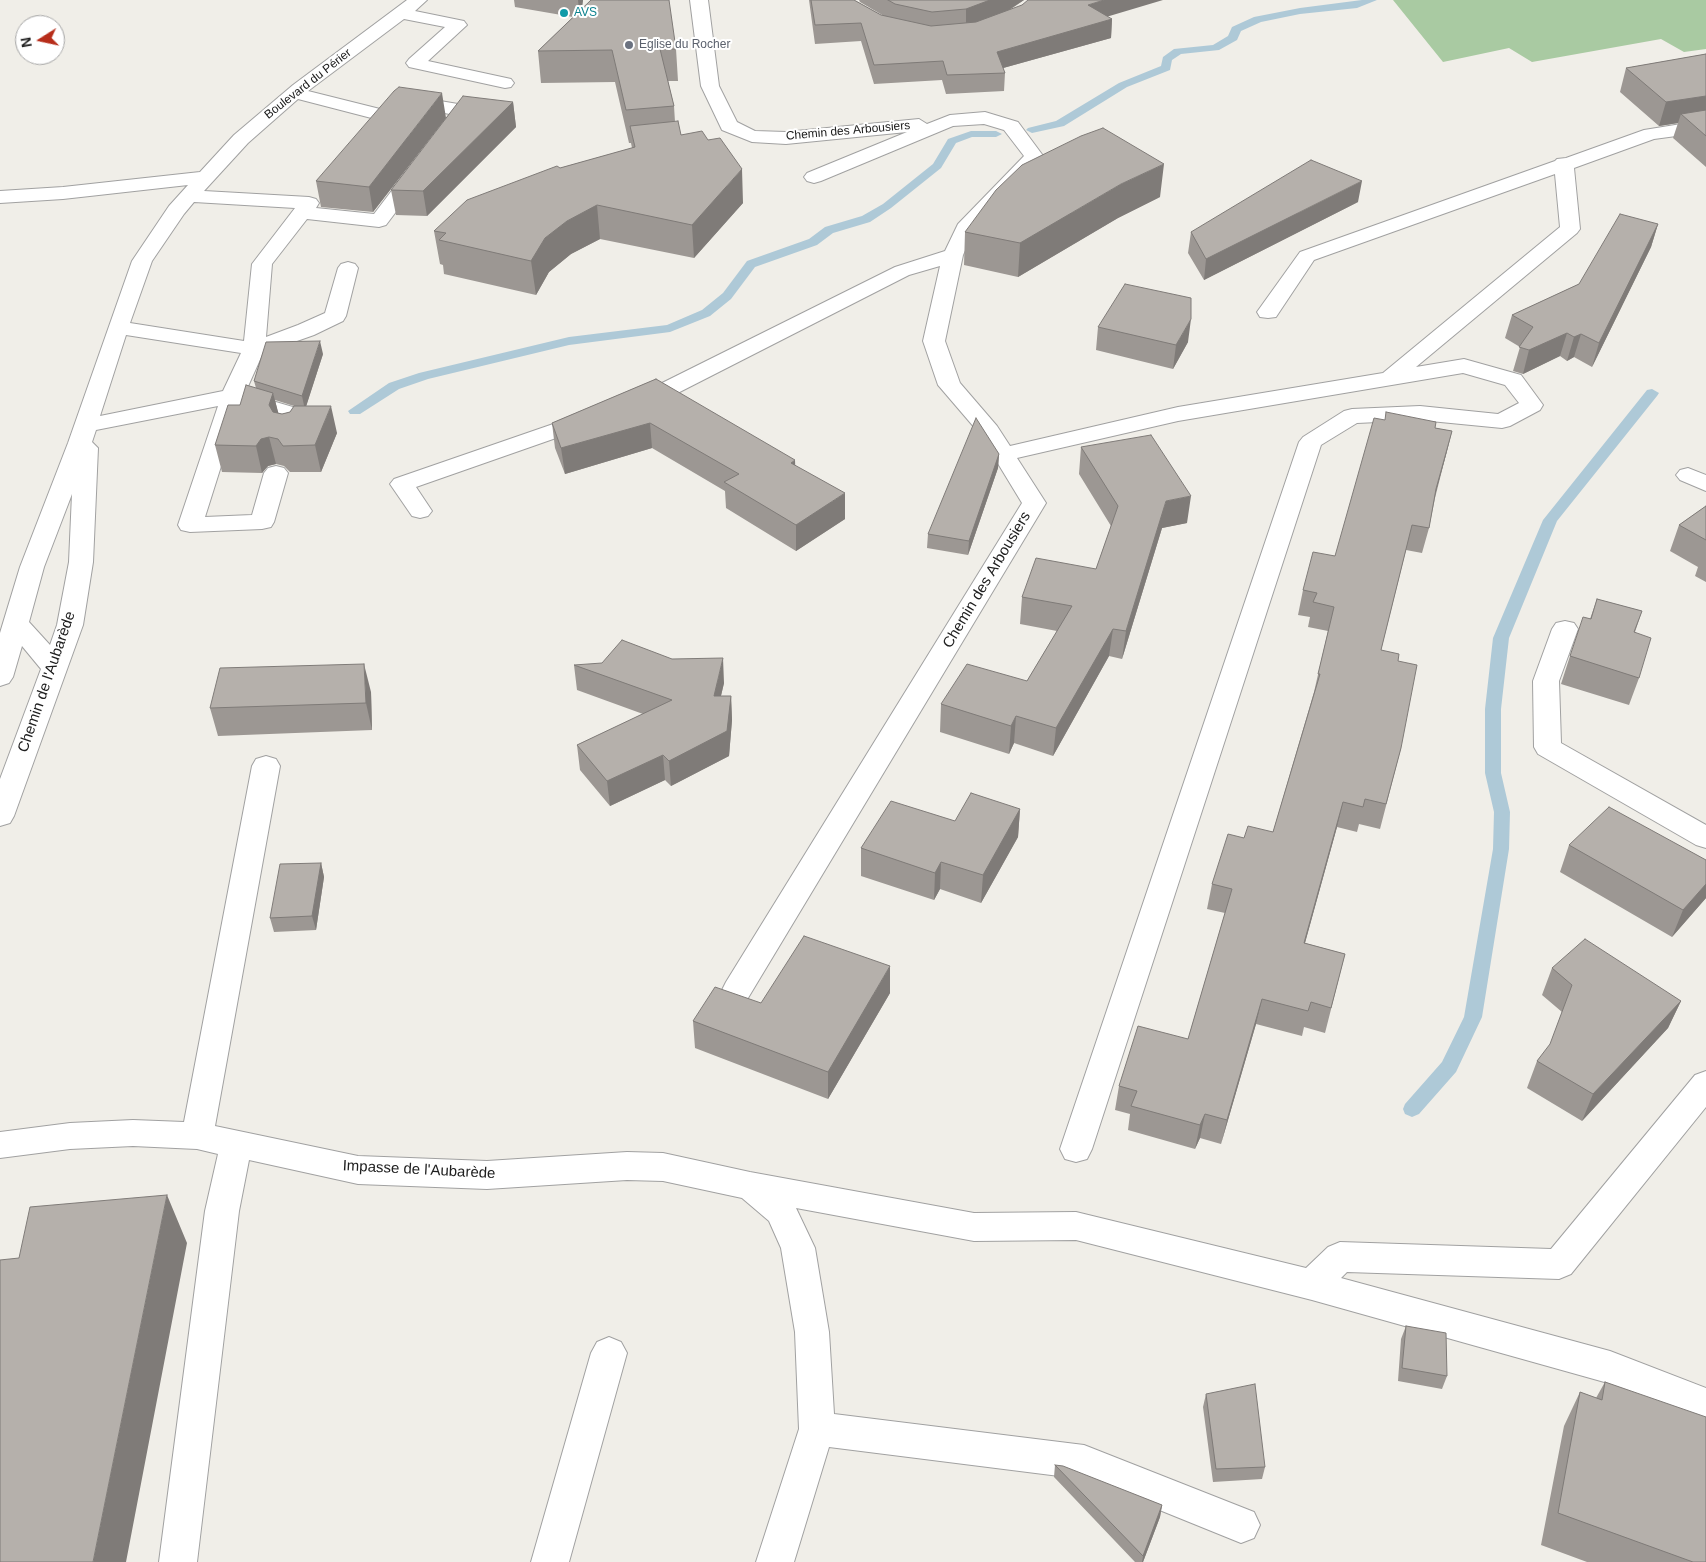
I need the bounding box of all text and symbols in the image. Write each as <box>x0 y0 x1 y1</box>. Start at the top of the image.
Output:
place label: AVS <box>574 6 597 20</box>
marker: AVS <box>558 7 570 19</box>
north arrow <box>15 15 65 65</box>
text: N <box>17 36 35 49</box>
place label: Eglise du Rocher <box>639 38 730 52</box>
marker: Eglise du Rocher <box>623 39 635 51</box>
street label: Boulevard du Périer <box>262 46 354 122</box>
street label: Chemin des Arbousiers <box>785 118 911 144</box>
street label: Chemin des Arbousiers <box>939 509 1035 651</box>
street label: Chemin de l'Aubarède <box>14 609 80 755</box>
street label: Impasse de l'Aubarède <box>342 1157 496 1183</box>

